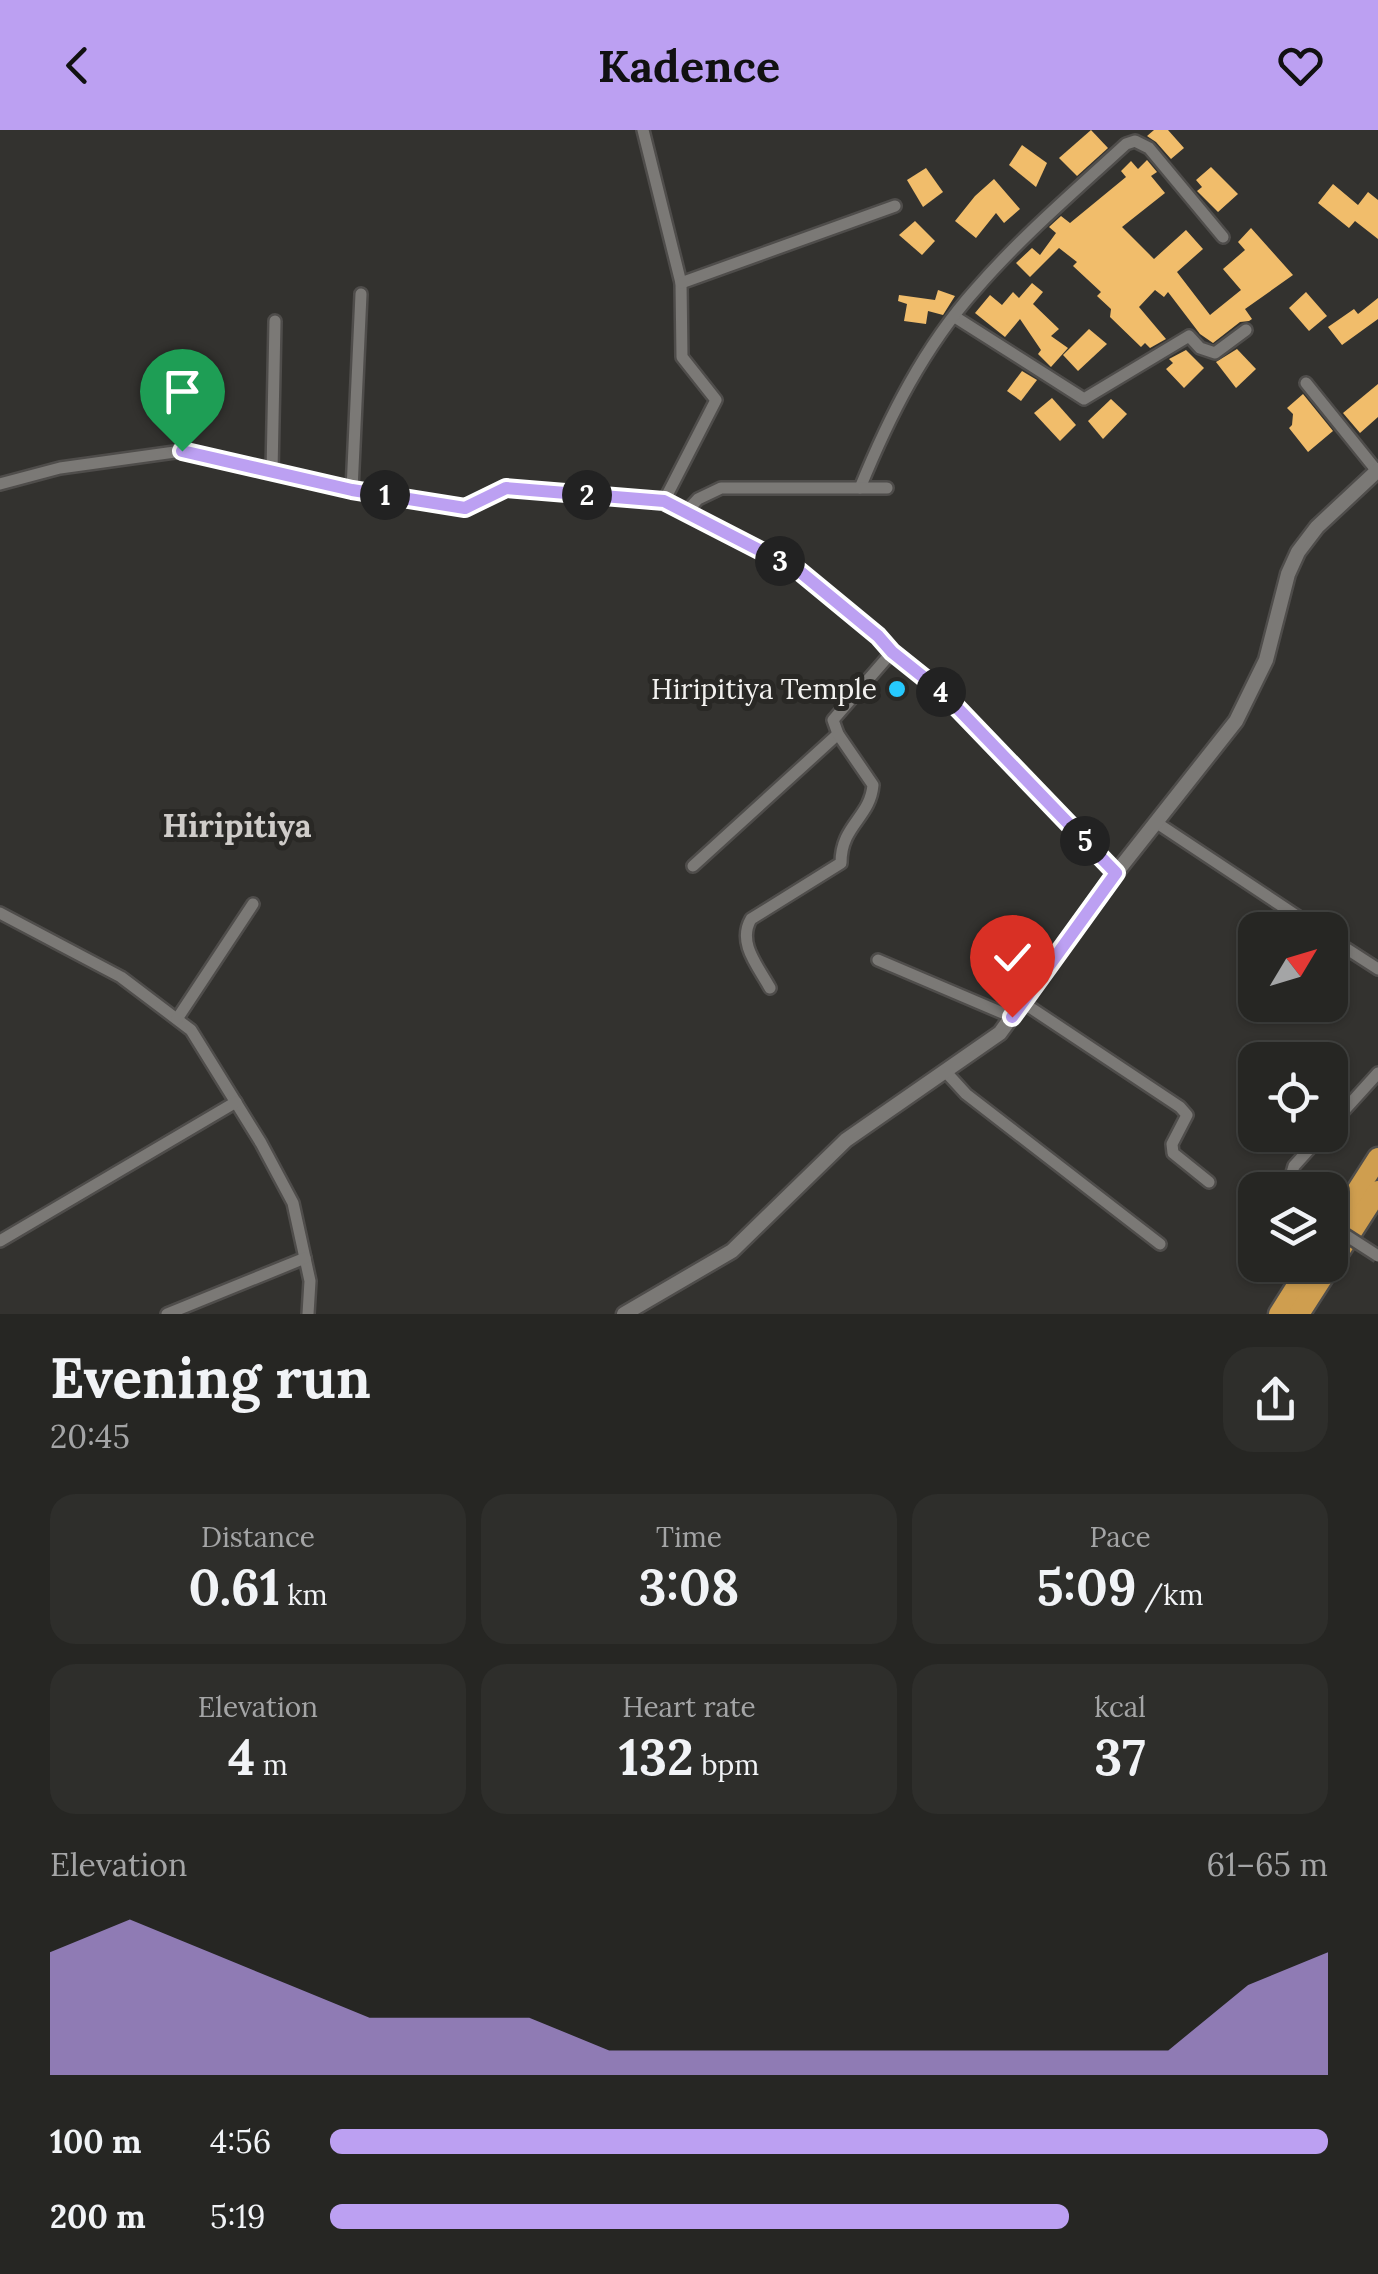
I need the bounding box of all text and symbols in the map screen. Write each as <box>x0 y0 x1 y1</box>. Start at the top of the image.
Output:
text: Kadence <box>598 37 780 94</box>
icon: back <box>50 38 105 93</box>
icon: heart <box>1273 38 1328 93</box>
pin <box>140 349 225 452</box>
icon: arrive <box>155 364 210 419</box>
pin: 1 <box>360 470 410 520</box>
pin: 2 <box>562 470 612 520</box>
text: 1 <box>379 477 391 513</box>
text: 2 <box>580 477 594 513</box>
pin: 3 <box>755 536 805 586</box>
text: 3 <box>772 543 788 579</box>
pin: 4 <box>916 667 966 717</box>
place label: Hiripitiya Temple <box>651 671 877 707</box>
text: 4 <box>933 674 949 710</box>
marker: Hiripitiya Temple <box>886 678 908 700</box>
district label: Hiripitiya <box>163 805 312 846</box>
pin: 5 <box>1060 816 1110 866</box>
text: 5 <box>1077 823 1093 859</box>
north arrow <box>1238 912 1348 1022</box>
map controls <box>1238 912 1348 1282</box>
pin <box>970 915 1055 1018</box>
icon: check <box>985 930 1040 985</box>
button: locate <box>1238 1042 1348 1152</box>
button: layers <box>1238 1172 1348 1282</box>
text: Evening run <box>50 1343 371 1413</box>
button: share <box>1223 1347 1328 1452</box>
text: 20:45 <box>50 1416 130 1457</box>
text: Distance <box>201 1519 315 1555</box>
text: Time <box>656 1519 722 1555</box>
text: Pace <box>1089 1519 1151 1555</box>
text: 0.61 <box>188 1555 280 1619</box>
text: 3:08 <box>639 1555 739 1619</box>
text: 5:09 <box>1037 1555 1137 1619</box>
text: km <box>280 1577 328 1613</box>
text: /km <box>1137 1577 1203 1613</box>
text: Elevation <box>198 1689 318 1725</box>
text: Heart rate <box>622 1689 756 1725</box>
text: kcal <box>1094 1689 1146 1725</box>
text: 4 <box>228 1725 255 1789</box>
text: 132 <box>619 1725 694 1789</box>
text: 37 <box>1094 1725 1146 1789</box>
text: m <box>255 1747 288 1783</box>
text: bpm <box>694 1747 759 1783</box>
text: Elevation <box>50 1844 187 1885</box>
text: 61–65 m <box>1206 1844 1328 1885</box>
text: 100 m <box>50 2121 142 2162</box>
text: 4:56 <box>210 2121 271 2162</box>
text: 200 m <box>50 2196 146 2237</box>
text: 5:19 <box>210 2196 266 2237</box>

